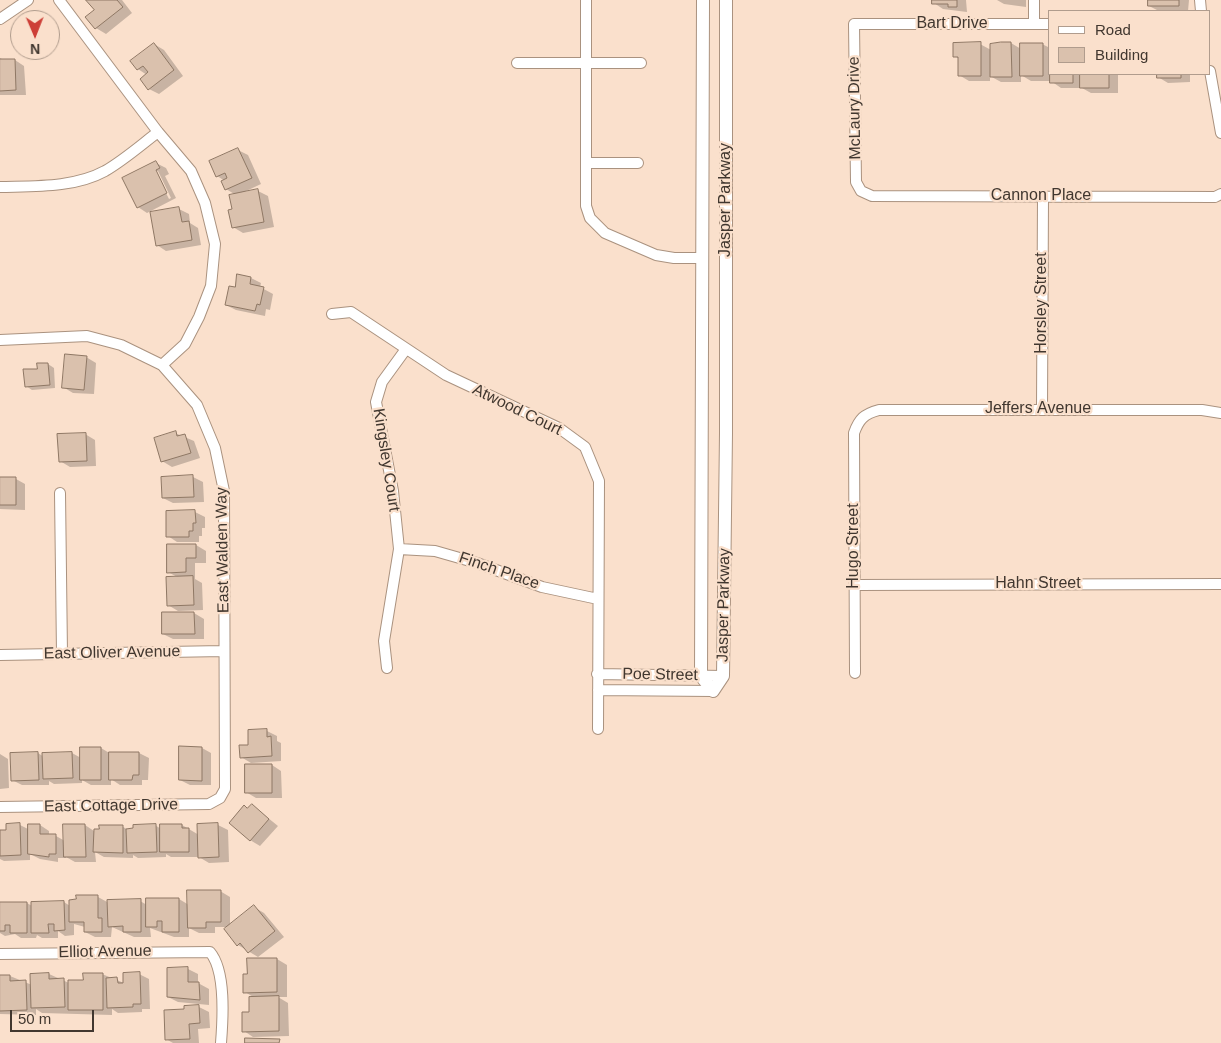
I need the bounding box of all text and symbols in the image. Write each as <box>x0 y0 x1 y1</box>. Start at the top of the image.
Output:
north arrow <box>10 10 60 60</box>
legend <box>1048 10 1211 75</box>
street label: Bart Drive <box>916 14 988 34</box>
text: Road <box>1095 21 1131 38</box>
text: N <box>30 41 40 57</box>
text: Building <box>1095 46 1148 63</box>
street label: McLaury Drive <box>845 56 865 160</box>
street label: Jasper Parkway <box>716 143 736 257</box>
street label: Cannon Place <box>991 186 1091 206</box>
street label: Horsley Street <box>1032 252 1052 354</box>
street label: Atwood Court <box>469 380 565 440</box>
street label: Jeffers Avenue <box>985 399 1091 419</box>
street label: Kingsley Court <box>368 407 404 513</box>
street label: East Walden Way <box>212 487 234 613</box>
street label: Hugo Street <box>844 503 864 589</box>
street label: Finch Place <box>456 548 542 594</box>
street label: Jasper Parkway <box>713 548 735 662</box>
street label: Hahn Street <box>995 574 1081 594</box>
street label: East Oliver Avenue <box>44 642 180 664</box>
street label: Poe Street <box>622 665 698 685</box>
street label: East Cottage Drive <box>44 795 178 817</box>
street label: Elliot Avenue <box>58 942 152 962</box>
scale bar <box>12 1000 96 1032</box>
text: 50 m <box>18 1010 51 1027</box>

